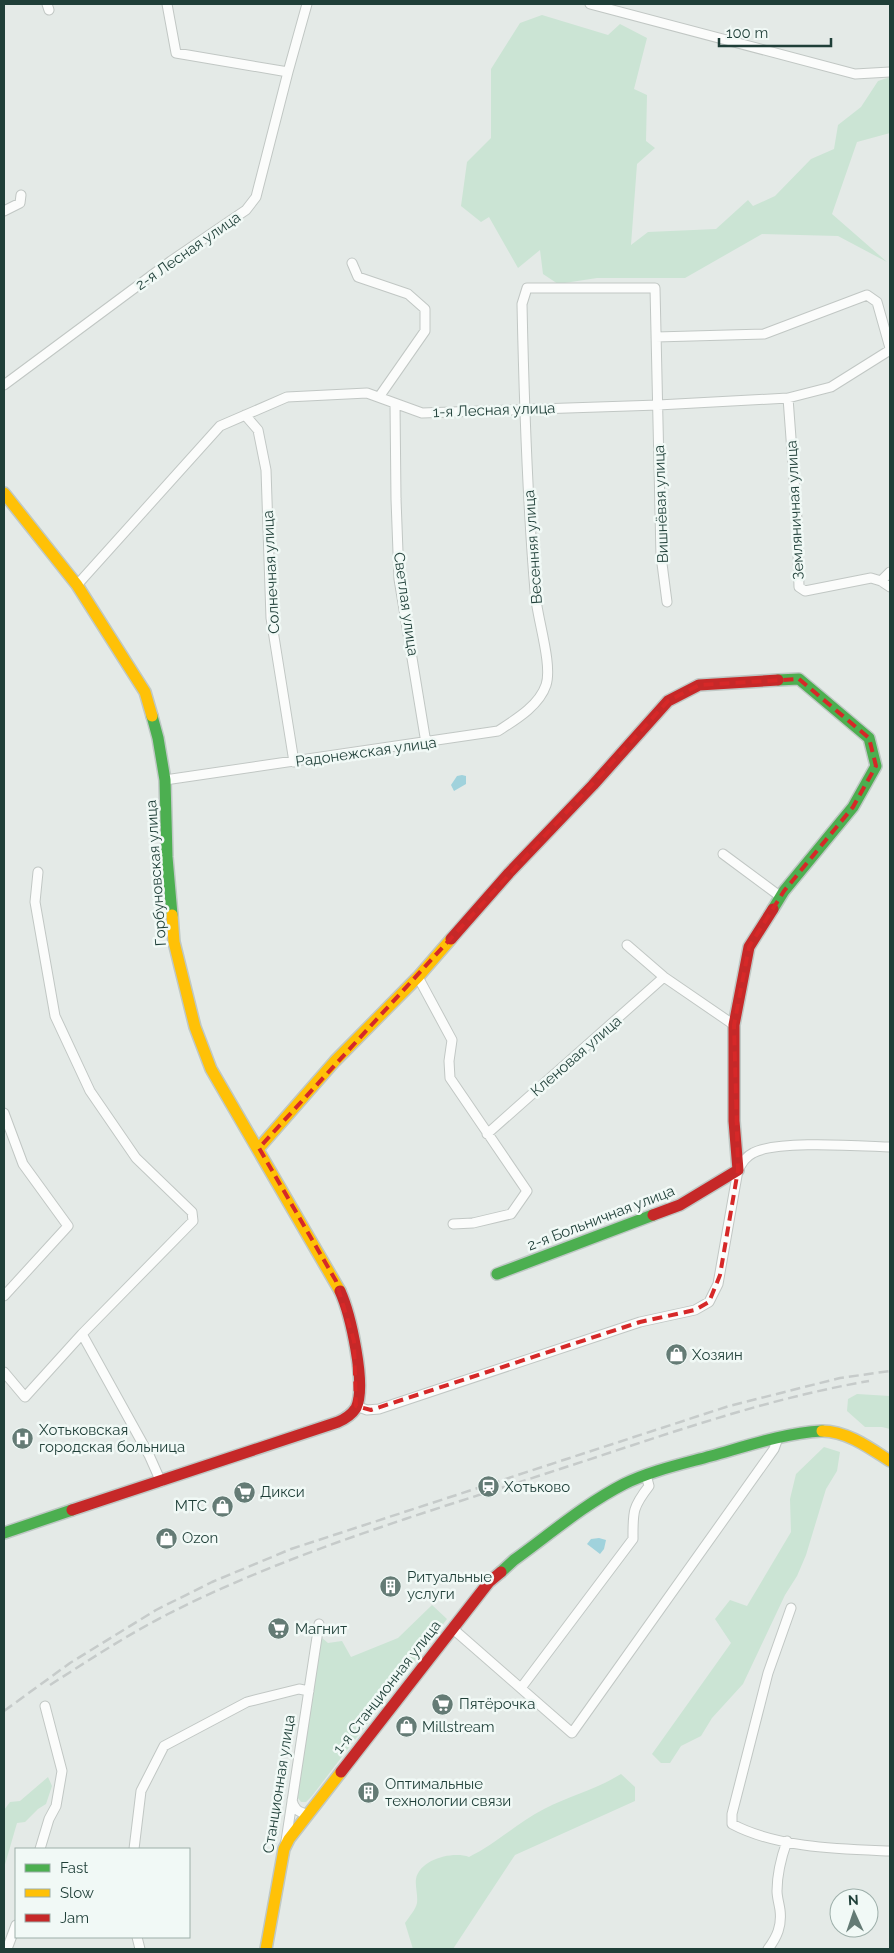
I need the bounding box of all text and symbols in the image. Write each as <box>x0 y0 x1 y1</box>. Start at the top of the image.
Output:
scale bar <box>719 15 832 47</box>
text: 100 m <box>726 24 768 42</box>
street label: 2-я Лесная улица <box>132 208 244 294</box>
street label: 1-я Лесная улица <box>432 399 556 421</box>
street label: Земляничная улица <box>782 440 808 580</box>
street label: Вишнёвая улица <box>650 445 672 563</box>
street label: Весенняя улица <box>520 489 546 605</box>
street label: Солнечная улица <box>259 510 283 634</box>
street label: Светлая улица <box>390 551 422 657</box>
street label: Радонежская улица <box>294 733 438 771</box>
street label: Горбуновская улица <box>142 799 170 947</box>
street label: Кленовая улица <box>527 1012 625 1100</box>
street label: 2-я Больничная улица <box>525 1182 677 1254</box>
shop icon: Хозяин <box>664 1343 688 1367</box>
place label: Хозяин <box>692 1346 743 1364</box>
place label: Хотьковская городская больница <box>39 1421 185 1456</box>
hospital icon: Хотьковская городская больница <box>11 1427 35 1451</box>
station icon: Хотьково <box>476 1475 500 1499</box>
place label: Хотьково <box>504 1478 570 1496</box>
supermarket icon: Дикси <box>232 1480 256 1504</box>
place label: Дикси <box>260 1483 305 1501</box>
shop icon: МТС <box>211 1494 235 1518</box>
place label: МТС <box>175 1497 207 1515</box>
shop icon: Ozon <box>154 1526 178 1550</box>
place label: Ozon <box>182 1529 218 1547</box>
place label: Ритуальные услуги <box>407 1568 492 1603</box>
building icon: Ритуальные услуги <box>379 1574 403 1598</box>
supermarket icon: Магнит <box>267 1617 291 1641</box>
street label: 1-я Станционная улица <box>329 1617 445 1757</box>
place label: Магнит <box>295 1620 347 1638</box>
supermarket icon: Пятёрочка <box>431 1692 455 1716</box>
place label: Пятёрочка <box>459 1695 535 1713</box>
street label: Станционная улица <box>259 1713 299 1855</box>
shop icon: Millstream <box>394 1715 418 1739</box>
place label: Millstream <box>422 1718 495 1736</box>
place label: Оптимальные технологии связи <box>385 1775 511 1810</box>
building icon: Оптимальные технологии связи <box>357 1781 381 1805</box>
legend <box>15 1848 190 1938</box>
text: Fast <box>60 1859 88 1877</box>
text: Slow <box>60 1884 94 1902</box>
north arrow <box>829 1888 879 1938</box>
text: N <box>848 1892 859 1908</box>
text: Jam <box>60 1909 89 1927</box>

